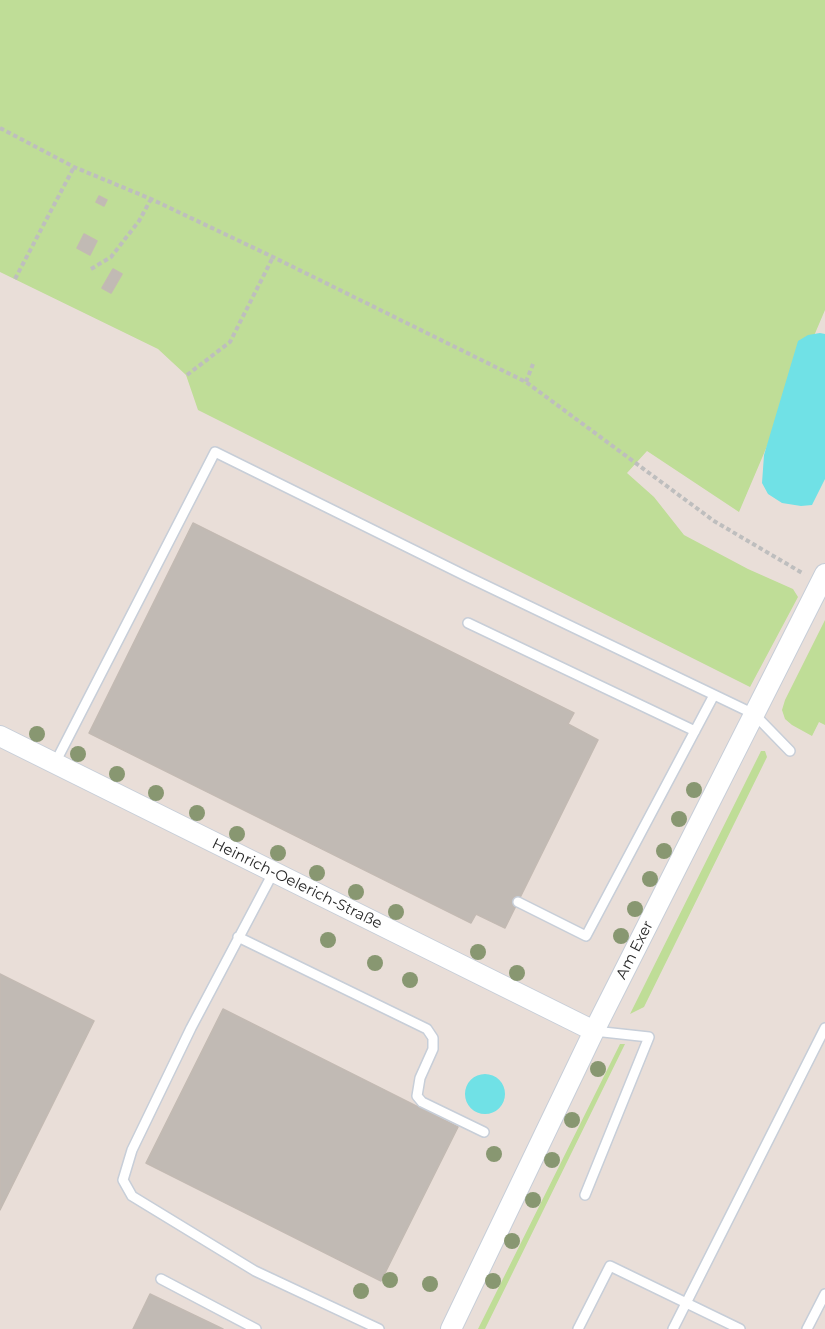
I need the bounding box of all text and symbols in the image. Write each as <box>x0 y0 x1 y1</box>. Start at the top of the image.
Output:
street label: Heinrich-Oelerich-Straße <box>209 835 385 933</box>
street label: Am Exer <box>613 918 657 982</box>

